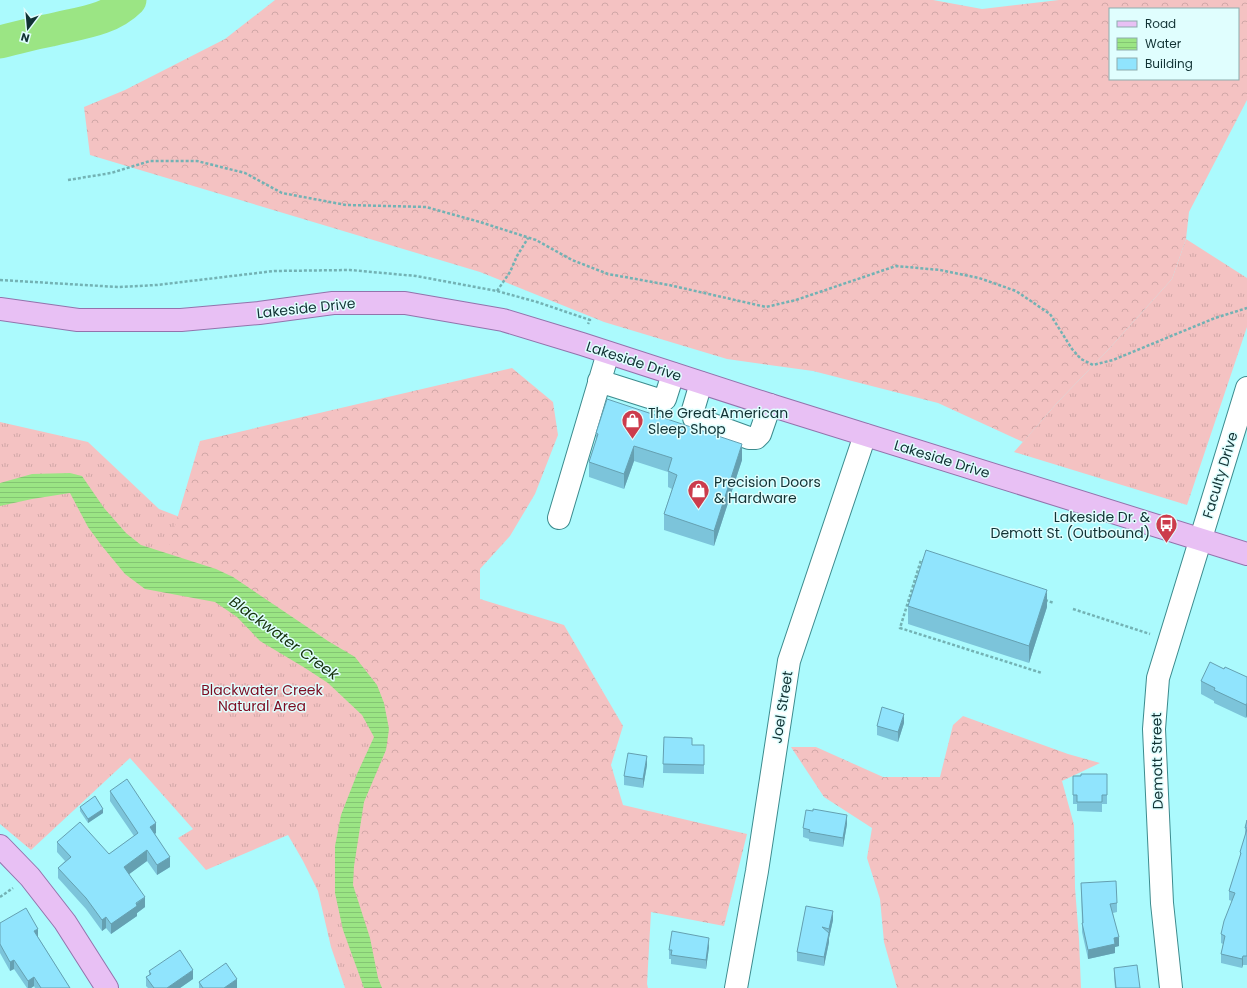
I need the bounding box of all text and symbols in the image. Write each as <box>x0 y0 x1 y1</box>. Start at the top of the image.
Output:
north arrow <box>8 8 48 48</box>
legend <box>1109 8 1239 80</box>
text: Road <box>1145 15 1176 32</box>
text: N <box>19 29 31 46</box>
text: Water <box>1145 35 1182 52</box>
text: Building <box>1145 55 1193 72</box>
street label: Lakeside Drive <box>256 293 357 323</box>
street label: Lakeside Drive <box>584 336 685 386</box>
place label: The Great American Sleep Shop <box>648 403 788 439</box>
shop icon: The Great American Sleep Shop <box>619 408 645 441</box>
street label: Faculty Drive <box>1197 429 1243 521</box>
street label: Lakeside Drive <box>892 435 993 483</box>
place label: Precision Doors & Hardware <box>714 472 821 508</box>
shop icon: Precision Doors & Hardware <box>685 477 711 510</box>
place label: Lakeside Dr. & Demott St. (Outbound) <box>991 507 1151 543</box>
bus stop icon: Lakeside Dr. & Demott St. (Outbound) <box>1153 512 1179 545</box>
water label: Blackwater Creek <box>225 591 344 685</box>
street label: Joel Street <box>766 669 798 745</box>
park label: Blackwater Creek Natural Area <box>201 680 324 716</box>
street label: Demott Street <box>1146 712 1168 810</box>

